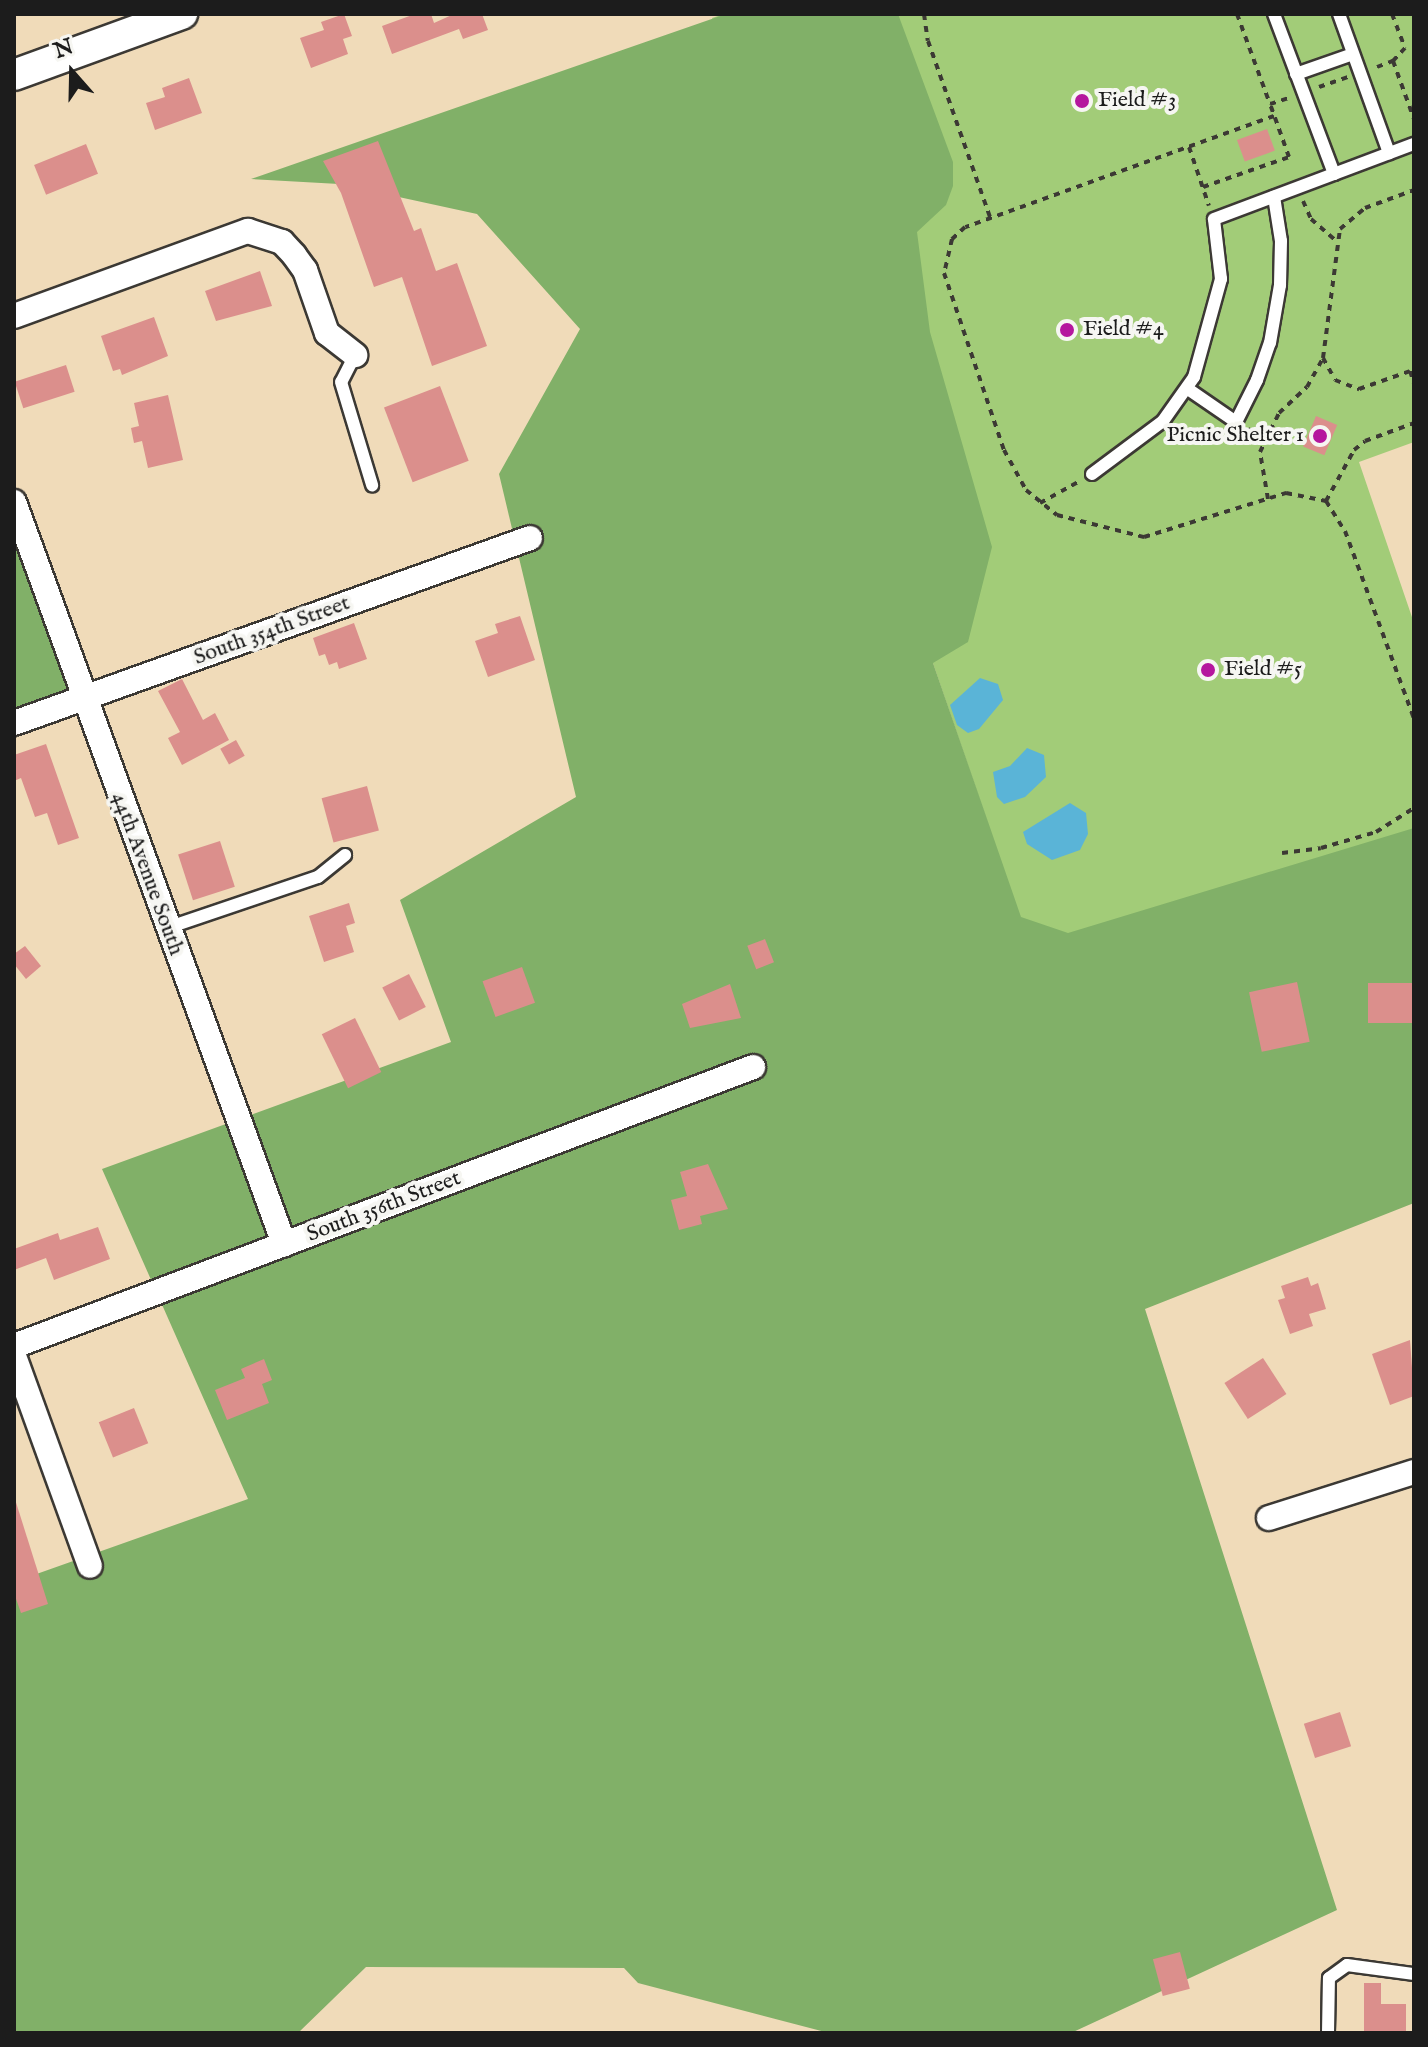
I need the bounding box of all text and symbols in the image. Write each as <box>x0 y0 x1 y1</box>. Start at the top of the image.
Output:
north arrow <box>32 32 112 112</box>
text: N <box>50 33 78 66</box>
place label: Field #3 <box>1098 88 1176 114</box>
marker: Field #3 <box>1073 92 1091 110</box>
place label: Field #4 <box>1083 317 1164 343</box>
marker: Field #4 <box>1058 321 1076 339</box>
place label: Picnic Shelter 1 <box>1166 423 1304 449</box>
marker: Picnic Shelter 1 <box>1311 427 1329 445</box>
street label: South 354th Street <box>190 591 354 671</box>
place label: Field #5 <box>1224 657 1302 683</box>
marker: Field #5 <box>1199 661 1217 679</box>
street label: 44th Avenue South <box>105 789 189 959</box>
street label: South 356th Street <box>303 1166 465 1248</box>

